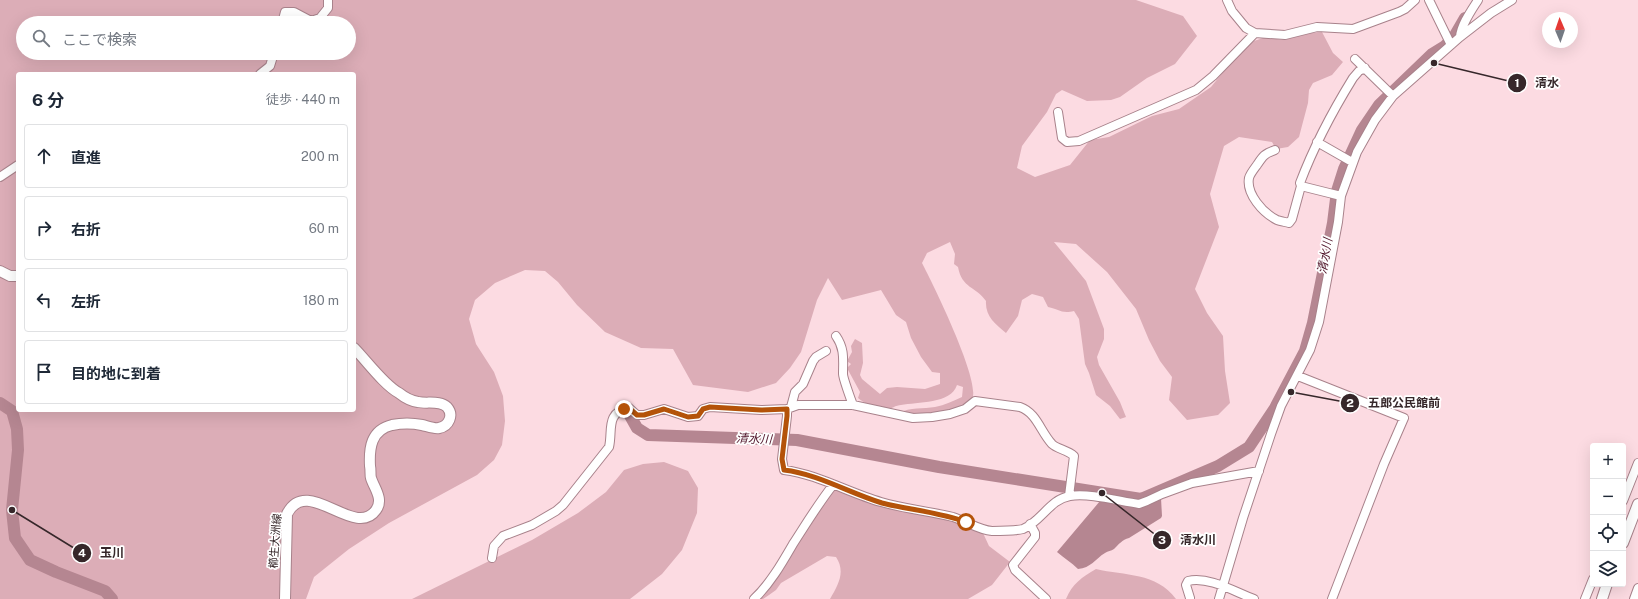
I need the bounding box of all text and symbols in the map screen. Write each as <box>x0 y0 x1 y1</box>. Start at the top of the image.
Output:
north arrow <box>1542 12 1578 48</box>
search box <box>16 16 356 60</box>
icon: search <box>30 27 52 49</box>
text: ここで検索 <box>62 31 137 48</box>
callout: 清水 <box>1507 71 1567 95</box>
text: 1 <box>1514 76 1520 90</box>
text: 清水 <box>1535 76 1559 90</box>
text: 6 分 <box>32 90 64 110</box>
text: 徒歩 · 440 m <box>266 92 340 107</box>
icon: ahead <box>33 145 55 167</box>
text: 直進 <box>71 149 101 166</box>
text: 200 m <box>301 149 339 164</box>
icon: right <box>33 217 55 239</box>
text: 右折 <box>71 221 101 238</box>
text: 60 m <box>309 221 339 236</box>
water label: 清水川 <box>1315 235 1335 275</box>
icon: left <box>33 289 55 311</box>
text: 左折 <box>71 293 101 310</box>
text: 180 m <box>303 293 339 308</box>
icon: arrive <box>33 361 55 383</box>
text: 目的地に到着 <box>71 365 161 382</box>
callout: 五郎公民館前 <box>1340 391 1448 415</box>
text: 2 <box>1346 396 1354 410</box>
text: 五郎公民館前 <box>1368 396 1440 410</box>
route end <box>615 400 633 418</box>
water label: 清水川 <box>736 431 774 447</box>
map controls <box>1590 443 1626 587</box>
button: + <box>1590 443 1626 479</box>
button: − <box>1590 479 1626 515</box>
street label: 櫛生大洲線 <box>267 513 283 569</box>
route start <box>957 513 975 531</box>
button: locate <box>1590 515 1626 551</box>
callout: 清水川 <box>1152 528 1224 552</box>
text: 3 <box>1158 533 1166 547</box>
text: 清水川 <box>1180 533 1216 547</box>
callout: 玉川 <box>72 541 132 565</box>
text: 4 <box>78 546 86 560</box>
text: 玉川 <box>100 546 124 560</box>
button: layers <box>1590 551 1626 587</box>

